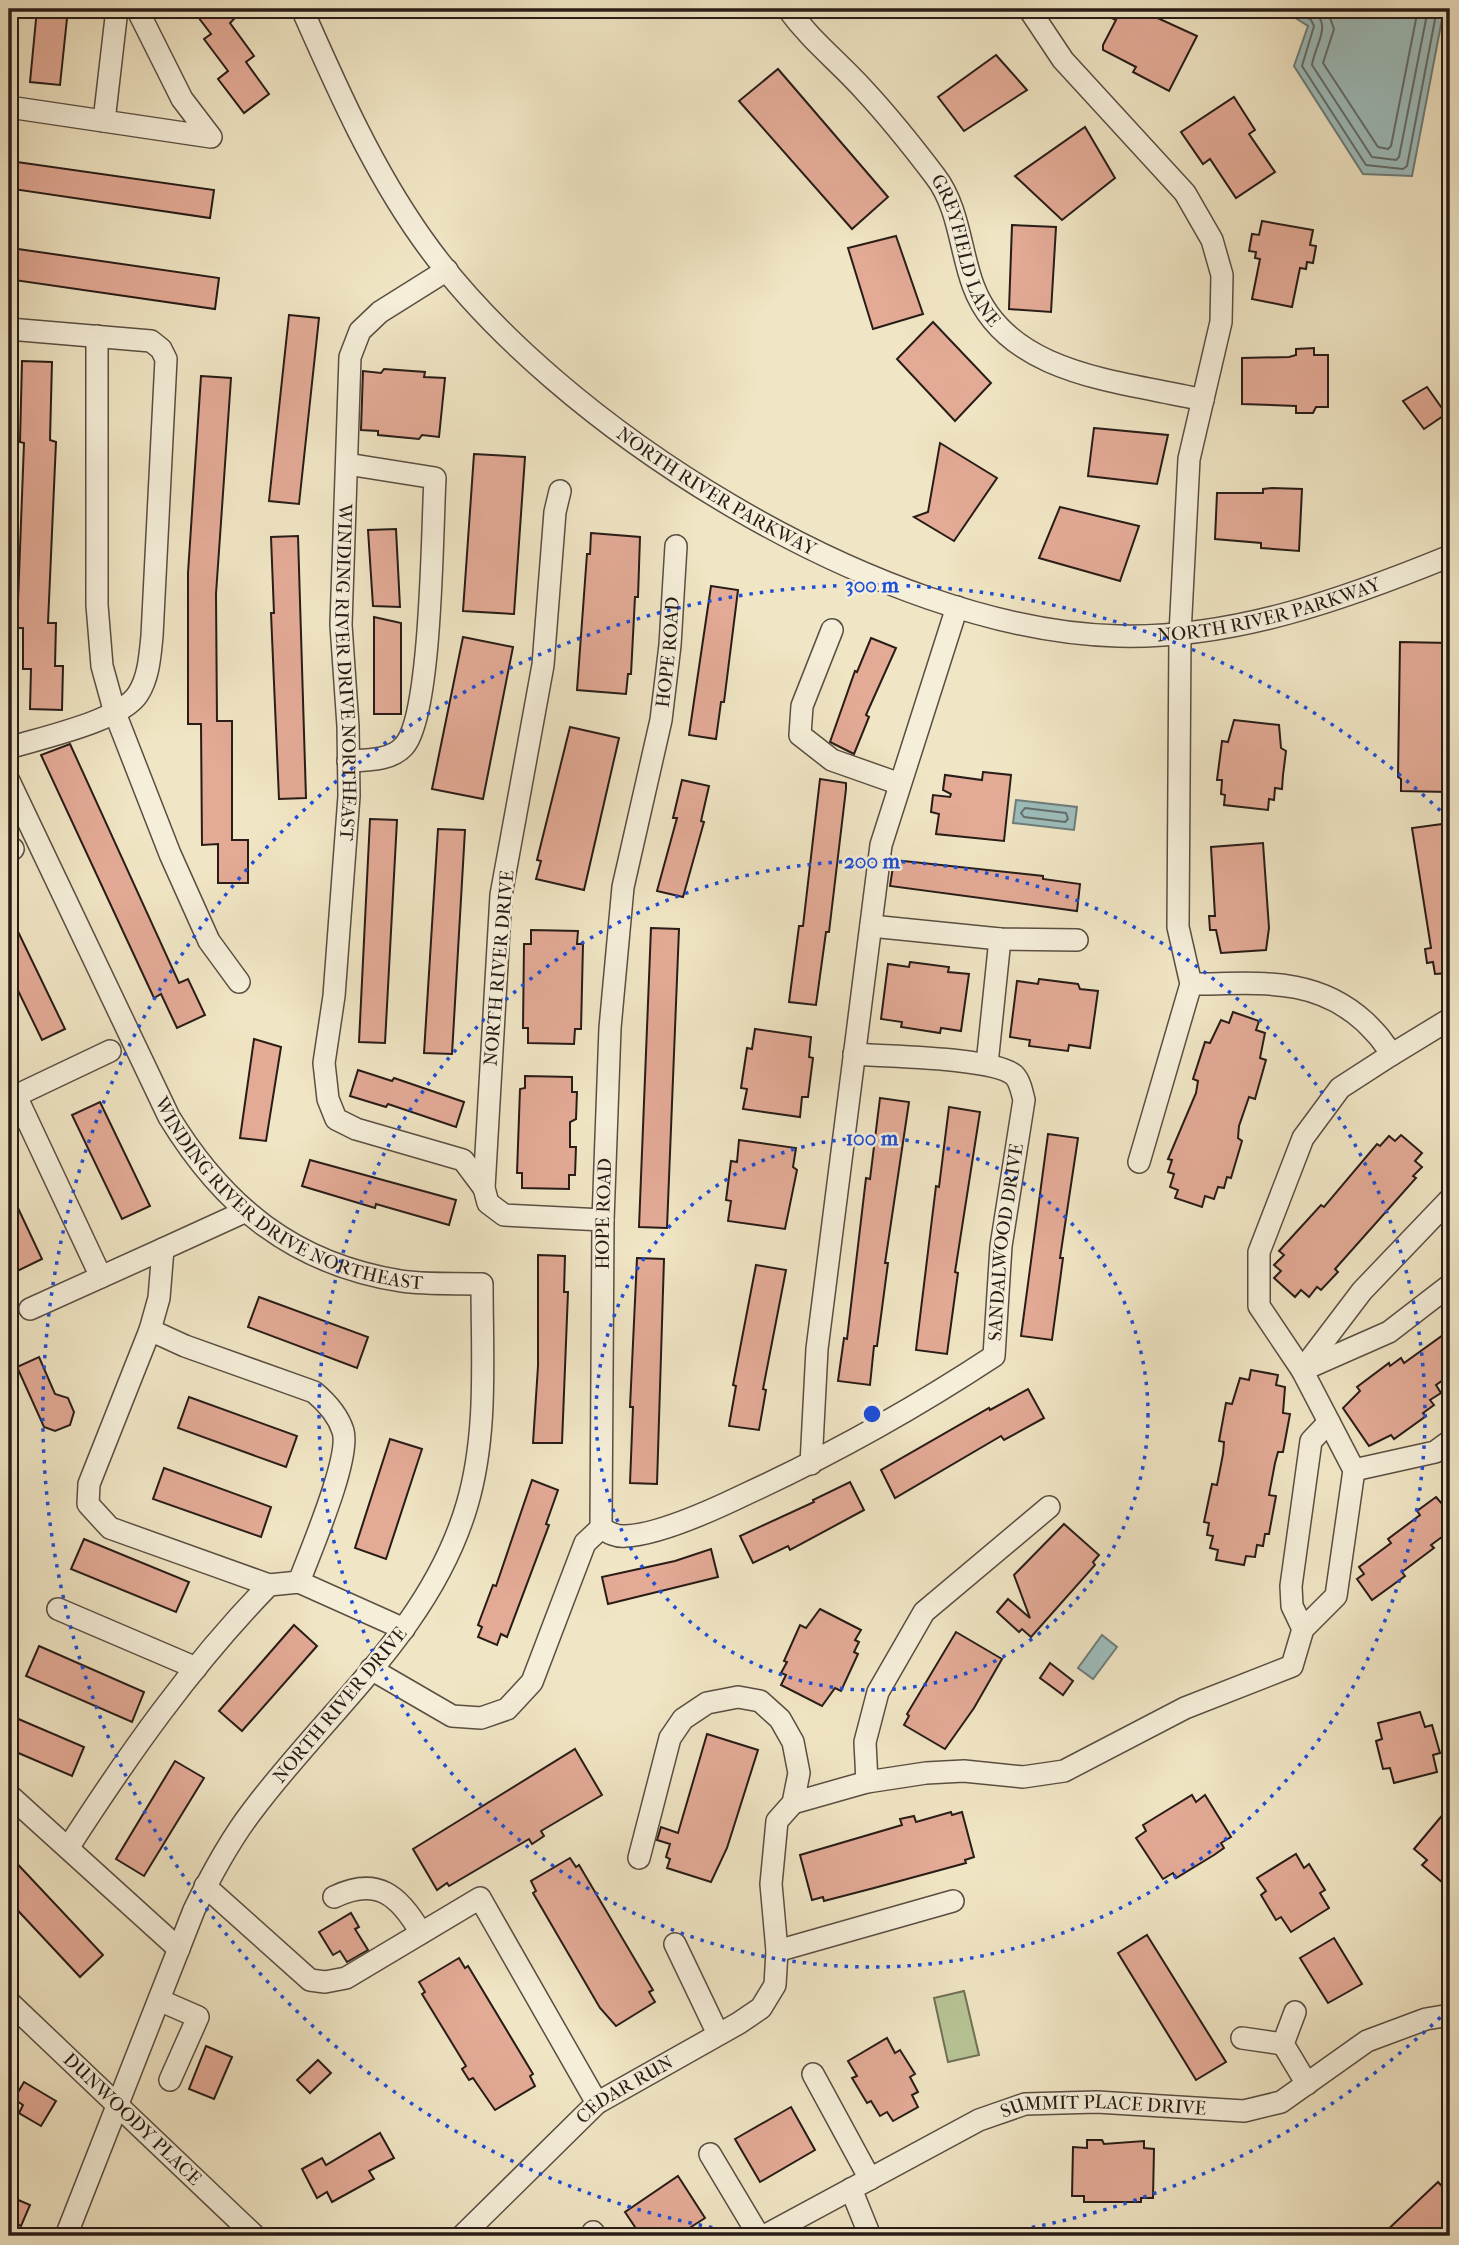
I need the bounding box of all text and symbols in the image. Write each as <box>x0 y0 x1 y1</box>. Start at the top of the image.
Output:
street label: GREYFIELD LANE <box>926 170 1005 332</box>
street label: NORTH RIVER PARKWAY <box>612 422 821 561</box>
street label: WINDING RIVER DRIVE NORTHEAST <box>330 502 360 842</box>
text: 300 m <box>845 573 899 597</box>
street label: NORTH RIVER PARKWAY <box>1156 573 1385 646</box>
street label: HOPE ROAD <box>652 596 684 709</box>
text: 200 m <box>844 849 901 873</box>
street label: NORTH RIVER DRIVE <box>479 869 519 1067</box>
street label: WINDING RIVER DRIVE NORTHEAST <box>150 1093 424 1294</box>
text: 100 m <box>846 1126 899 1150</box>
street label: SANDALWOOD DRIVE <box>984 1142 1028 1342</box>
street label: HOPE ROAD <box>592 1158 616 1270</box>
centre of rings <box>860 1402 884 1426</box>
street label: NORTH RIVER DRIVE <box>268 1622 412 1787</box>
street label: DUNWOODY PLACE <box>59 2048 206 2190</box>
street label: CEDAR RUN <box>571 2051 678 2128</box>
street label: SUMMIT PLACE DRIVE <box>997 2091 1207 2123</box>

